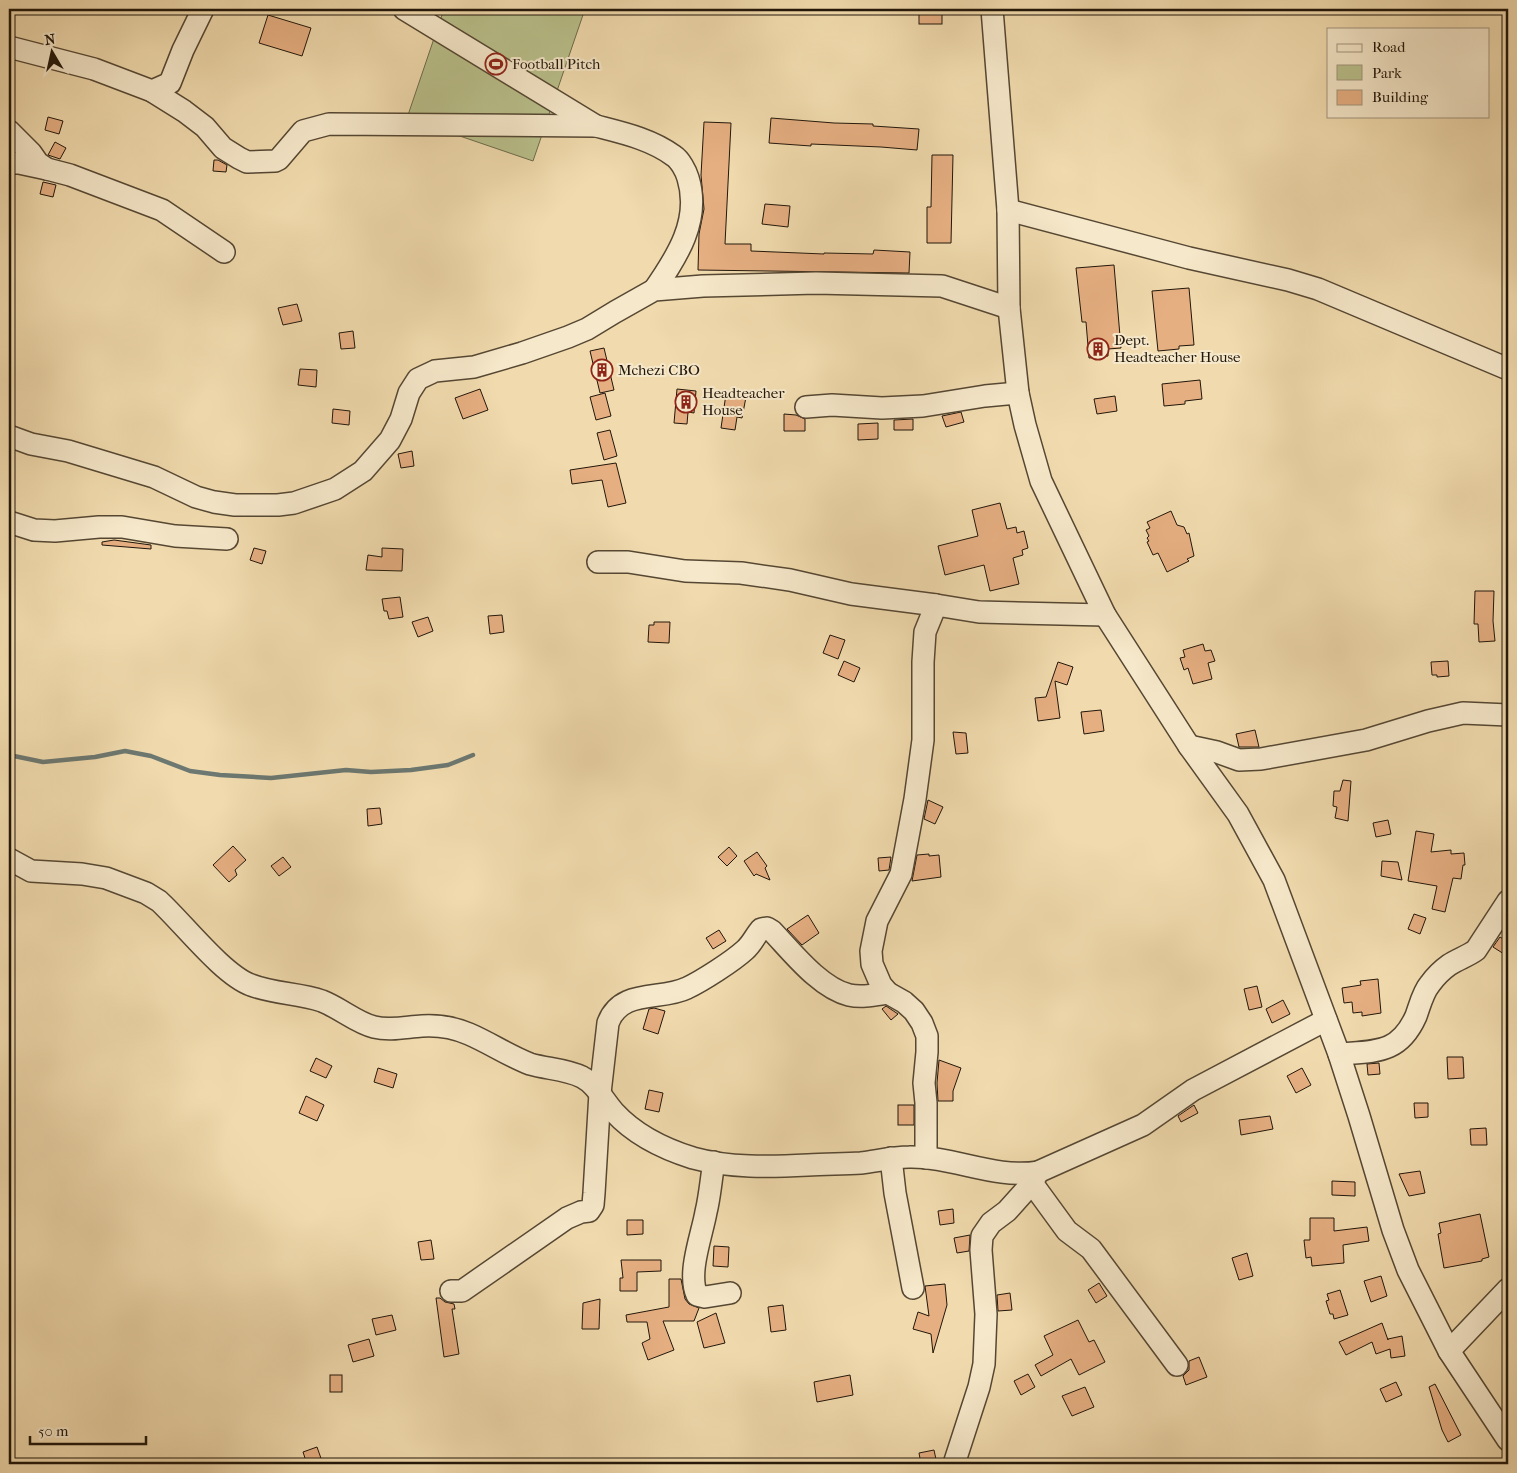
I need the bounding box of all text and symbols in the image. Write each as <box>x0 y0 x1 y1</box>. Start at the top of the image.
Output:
north arrow <box>28 28 78 78</box>
legend <box>1327 28 1490 118</box>
text: N <box>43 30 57 49</box>
text: Road <box>1372 38 1406 56</box>
sports icon: Football Pitch <box>484 52 508 76</box>
place label: Football Pitch <box>512 55 601 73</box>
text: Park <box>1372 64 1402 82</box>
text: Building <box>1372 88 1429 106</box>
place label: Dept. Headteacher House <box>1114 331 1241 366</box>
building icon: Dept. Headteacher House <box>1086 337 1110 361</box>
building icon: Mchezi CBO <box>590 358 614 382</box>
place label: Mchezi CBO <box>618 361 700 379</box>
place label: Headteacher House <box>702 384 785 419</box>
building icon: Headteacher House <box>674 390 698 414</box>
scale bar <box>30 1413 146 1445</box>
text: 50 m <box>38 1422 69 1440</box>

